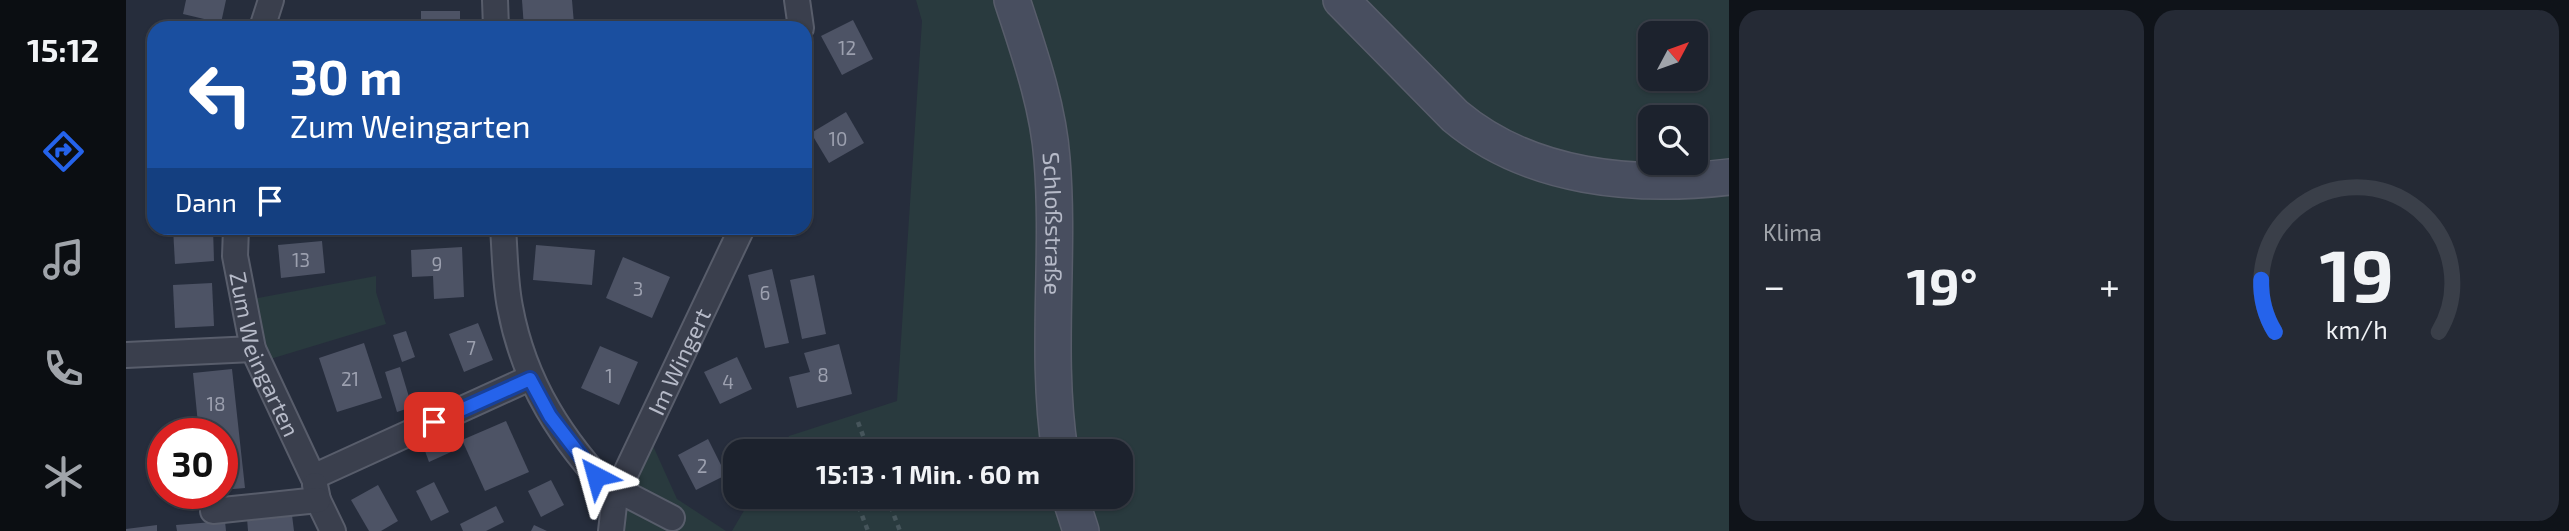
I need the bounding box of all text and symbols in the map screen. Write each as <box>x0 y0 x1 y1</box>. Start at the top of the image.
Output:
north arrow <box>1638 21 1708 91</box>
map controls <box>1638 21 1708 175</box>
text: 15:12 <box>27 30 99 68</box>
house number: 12 <box>838 36 856 59</box>
text: 30 m <box>290 46 402 105</box>
icon: left <box>175 49 266 140</box>
button: search <box>1638 105 1708 175</box>
text: Zum Weingarten <box>290 106 531 144</box>
icon: directions <box>39 127 88 176</box>
house number: 10 <box>828 127 848 150</box>
street label: Schloßstraße <box>1038 151 1069 295</box>
icon: arrive <box>251 182 289 220</box>
text: Dann <box>175 186 237 217</box>
text: Klima <box>1763 218 1822 246</box>
text: 19 <box>2319 229 2394 317</box>
icon: music <box>39 235 88 284</box>
house number: 13 <box>292 248 310 271</box>
house number: 9 <box>432 252 442 275</box>
text: 19° <box>1907 253 1978 315</box>
text: − <box>1763 262 1785 308</box>
text: + <box>2099 262 2120 308</box>
street label: Zum Weingarten <box>224 269 306 441</box>
house number: 3 <box>633 277 643 300</box>
house number: 6 <box>760 281 770 304</box>
street label: Im Wingert <box>642 303 716 419</box>
text: km/h <box>2325 313 2388 343</box>
house number: 7 <box>466 336 476 359</box>
icon: phone <box>39 344 88 393</box>
house number: 8 <box>817 363 829 386</box>
house number: 1 <box>605 364 613 387</box>
house number: 21 <box>341 367 359 390</box>
house number: 4 <box>722 370 734 393</box>
house number: 18 <box>206 392 226 415</box>
pin <box>404 392 464 452</box>
icon: arrive <box>415 403 453 441</box>
speed limit sign: 30 <box>147 418 238 509</box>
position arrow <box>559 439 633 513</box>
icon: climate <box>39 452 88 501</box>
house number: 2 <box>697 454 707 477</box>
text: 15:13 · 1 Min. · 60 m <box>816 458 1040 489</box>

